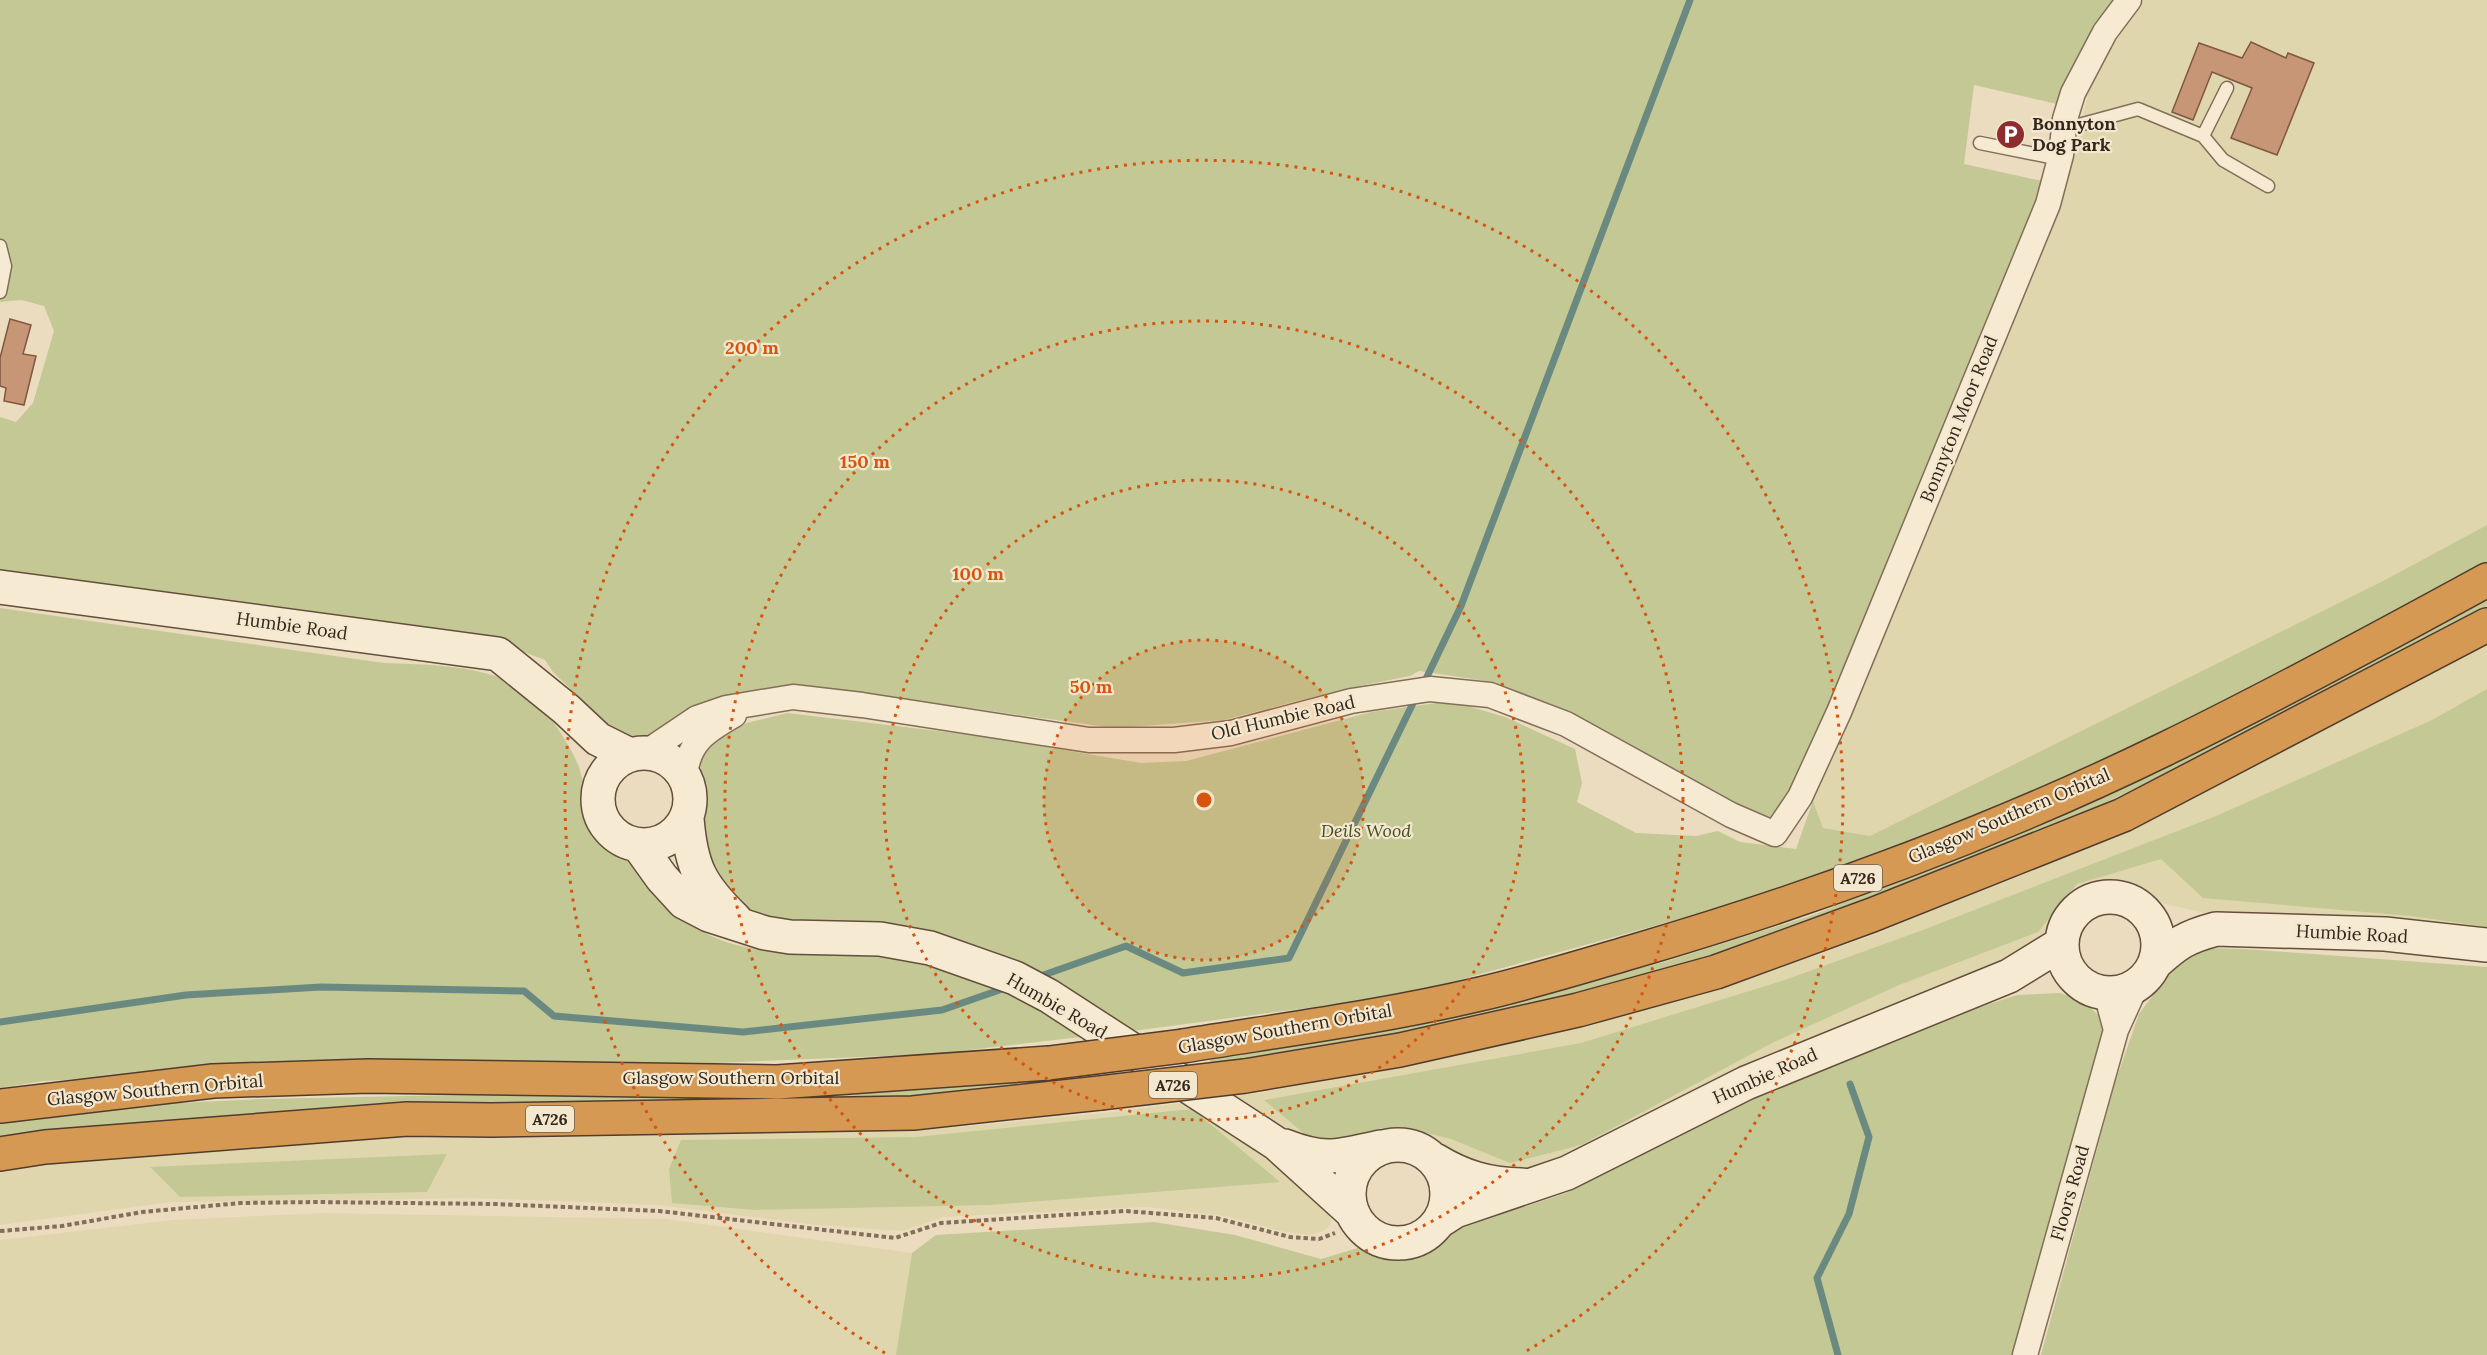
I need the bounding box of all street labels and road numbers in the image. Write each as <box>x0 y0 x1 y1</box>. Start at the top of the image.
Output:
street label: Bonnyton Moor Road <box>1915 332 2003 506</box>
street label: Humbie Road <box>235 606 350 645</box>
street label: Old Humbie Road <box>1209 690 1357 745</box>
street label: Glasgow Southern Orbital <box>1904 763 2113 869</box>
road number: A726 <box>1834 865 1882 891</box>
street label: Humbie Road <box>2295 919 2409 948</box>
street label: Humbie Road <box>1003 968 1112 1044</box>
street label: Glasgow Southern Orbital <box>1176 998 1394 1059</box>
street label: Humbie Road <box>1709 1042 1821 1109</box>
street label: Glasgow Southern Orbital <box>622 1066 840 1089</box>
street label: Glasgow Southern Orbital <box>46 1069 264 1110</box>
road number: A726 <box>1149 1072 1197 1098</box>
road number: A726 <box>526 1106 574 1132</box>
street label: Floors Road <box>2045 1142 2094 1243</box>

